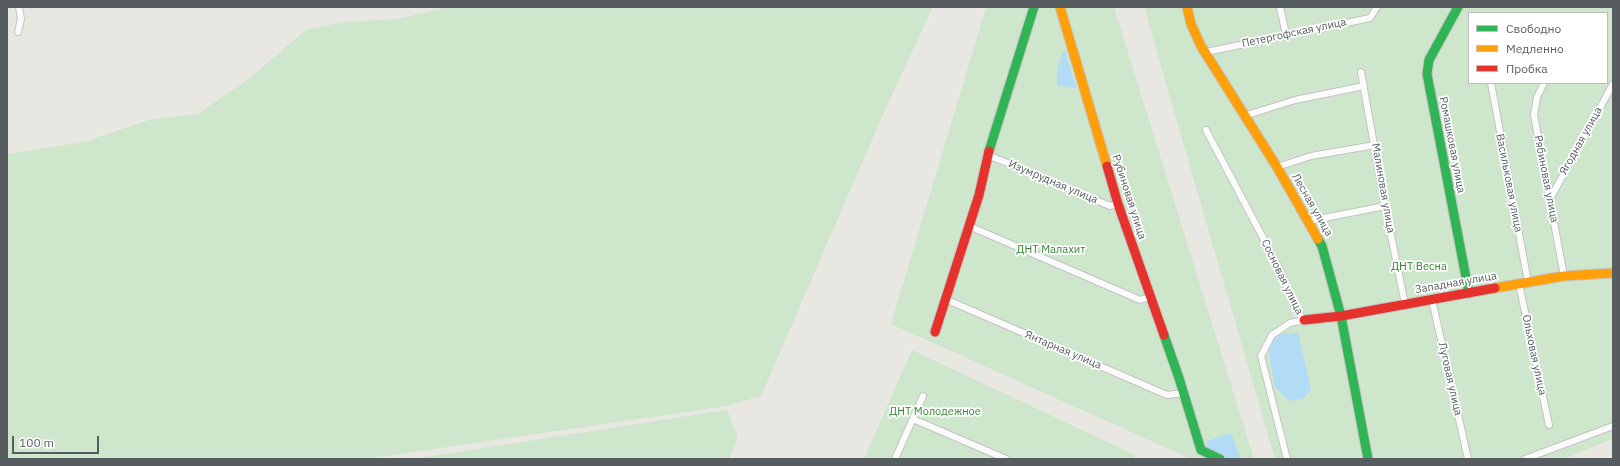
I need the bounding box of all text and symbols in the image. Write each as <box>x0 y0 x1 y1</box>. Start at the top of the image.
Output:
legend <box>1468 12 1608 84</box>
street label: Петергофская улица <box>1241 15 1347 51</box>
text: Свободно <box>1506 21 1561 36</box>
text: Медленно <box>1506 41 1564 56</box>
text: Пробка <box>1506 61 1548 76</box>
street label: Ромашковая улица <box>1436 96 1468 194</box>
street label: Ягодная улица <box>1557 105 1605 177</box>
street label: Васильковая улица <box>1493 133 1525 233</box>
street label: Рябиновая улица <box>1531 134 1561 224</box>
street label: Малиновая улица <box>1369 142 1397 234</box>
street label: Рубиновая улица <box>1109 153 1149 241</box>
street label: Изумрудная улица <box>1006 157 1100 207</box>
street label: Лесная улица <box>1289 171 1335 239</box>
street label: Сосновая улица <box>1258 237 1306 317</box>
park label: ДНТ Малахит <box>1017 243 1085 257</box>
park label: ДНТ Весна <box>1391 260 1447 274</box>
street label: Западная улица <box>1414 269 1498 297</box>
street label: Ольховая улица <box>1519 314 1549 396</box>
street label: Янтарная улица <box>1023 328 1103 372</box>
street label: Луговая улица <box>1435 341 1465 417</box>
park label: ДНТ Молодежное <box>889 405 981 419</box>
scale bar <box>14 428 101 454</box>
text: 100 m <box>19 435 54 450</box>

